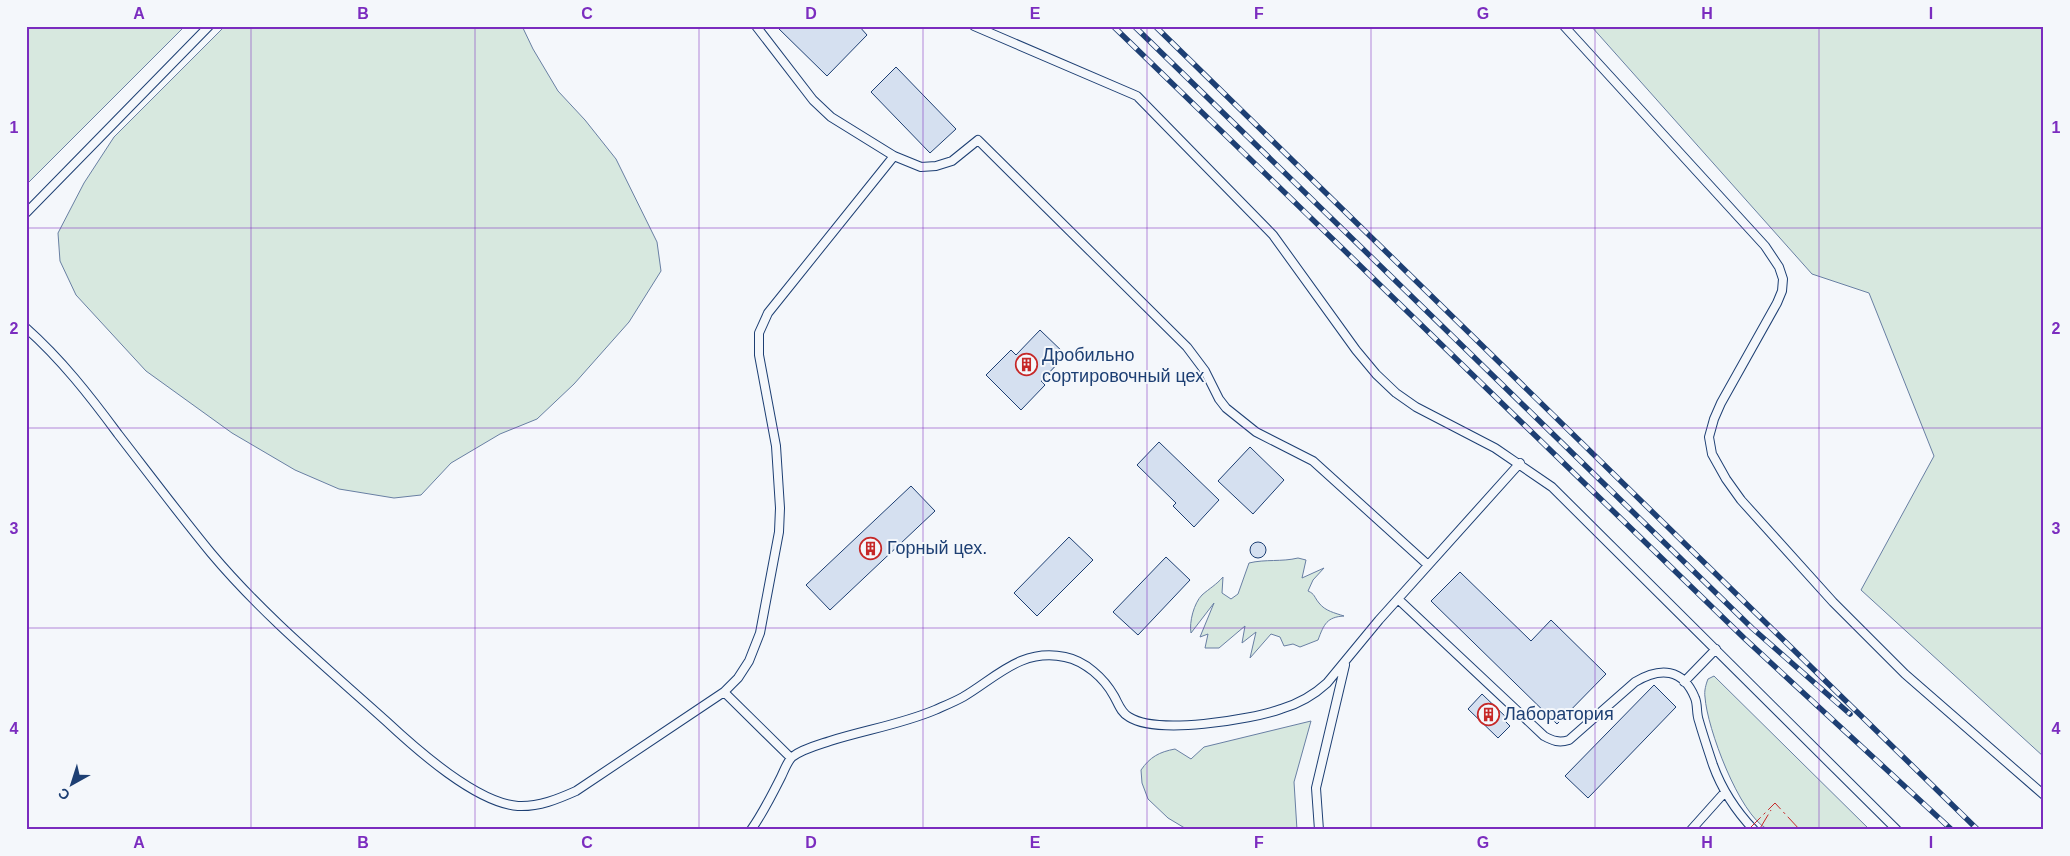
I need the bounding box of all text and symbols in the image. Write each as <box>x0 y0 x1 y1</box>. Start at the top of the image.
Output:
text: A <box>133 5 145 22</box>
text: B <box>357 5 369 22</box>
text: C <box>581 5 593 22</box>
text: D <box>805 5 817 22</box>
text: E <box>1030 5 1041 22</box>
text: F <box>1254 5 1264 22</box>
text: G <box>1477 5 1489 22</box>
text: H <box>1701 5 1713 22</box>
text: I <box>1929 5 1933 22</box>
text: 1 <box>10 119 19 136</box>
text: 1 <box>2052 119 2061 136</box>
text: 2 <box>10 320 19 337</box>
text: 2 <box>2052 320 2061 337</box>
place label: Дробильно сортировочный цех <box>1042 345 1204 386</box>
building icon: Дробильно сортировочный цех <box>1014 353 1038 377</box>
text: 3 <box>10 520 19 537</box>
text: 3 <box>2052 520 2061 537</box>
building icon: Горный цех. <box>859 536 883 560</box>
place label: Горный цех. <box>887 538 987 558</box>
building icon: Лаборатория <box>1476 702 1500 726</box>
place label: Лаборатория <box>1504 704 1614 724</box>
text: 4 <box>10 720 19 737</box>
text: 4 <box>2052 720 2061 737</box>
north arrow <box>48 758 98 808</box>
text: С <box>55 785 73 804</box>
text: A <box>133 834 145 851</box>
text: B <box>357 834 369 851</box>
text: C <box>581 834 593 851</box>
text: D <box>805 834 817 851</box>
text: E <box>1030 834 1041 851</box>
text: F <box>1254 834 1264 851</box>
text: G <box>1477 834 1489 851</box>
text: H <box>1701 834 1713 851</box>
text: I <box>1929 834 1933 851</box>

